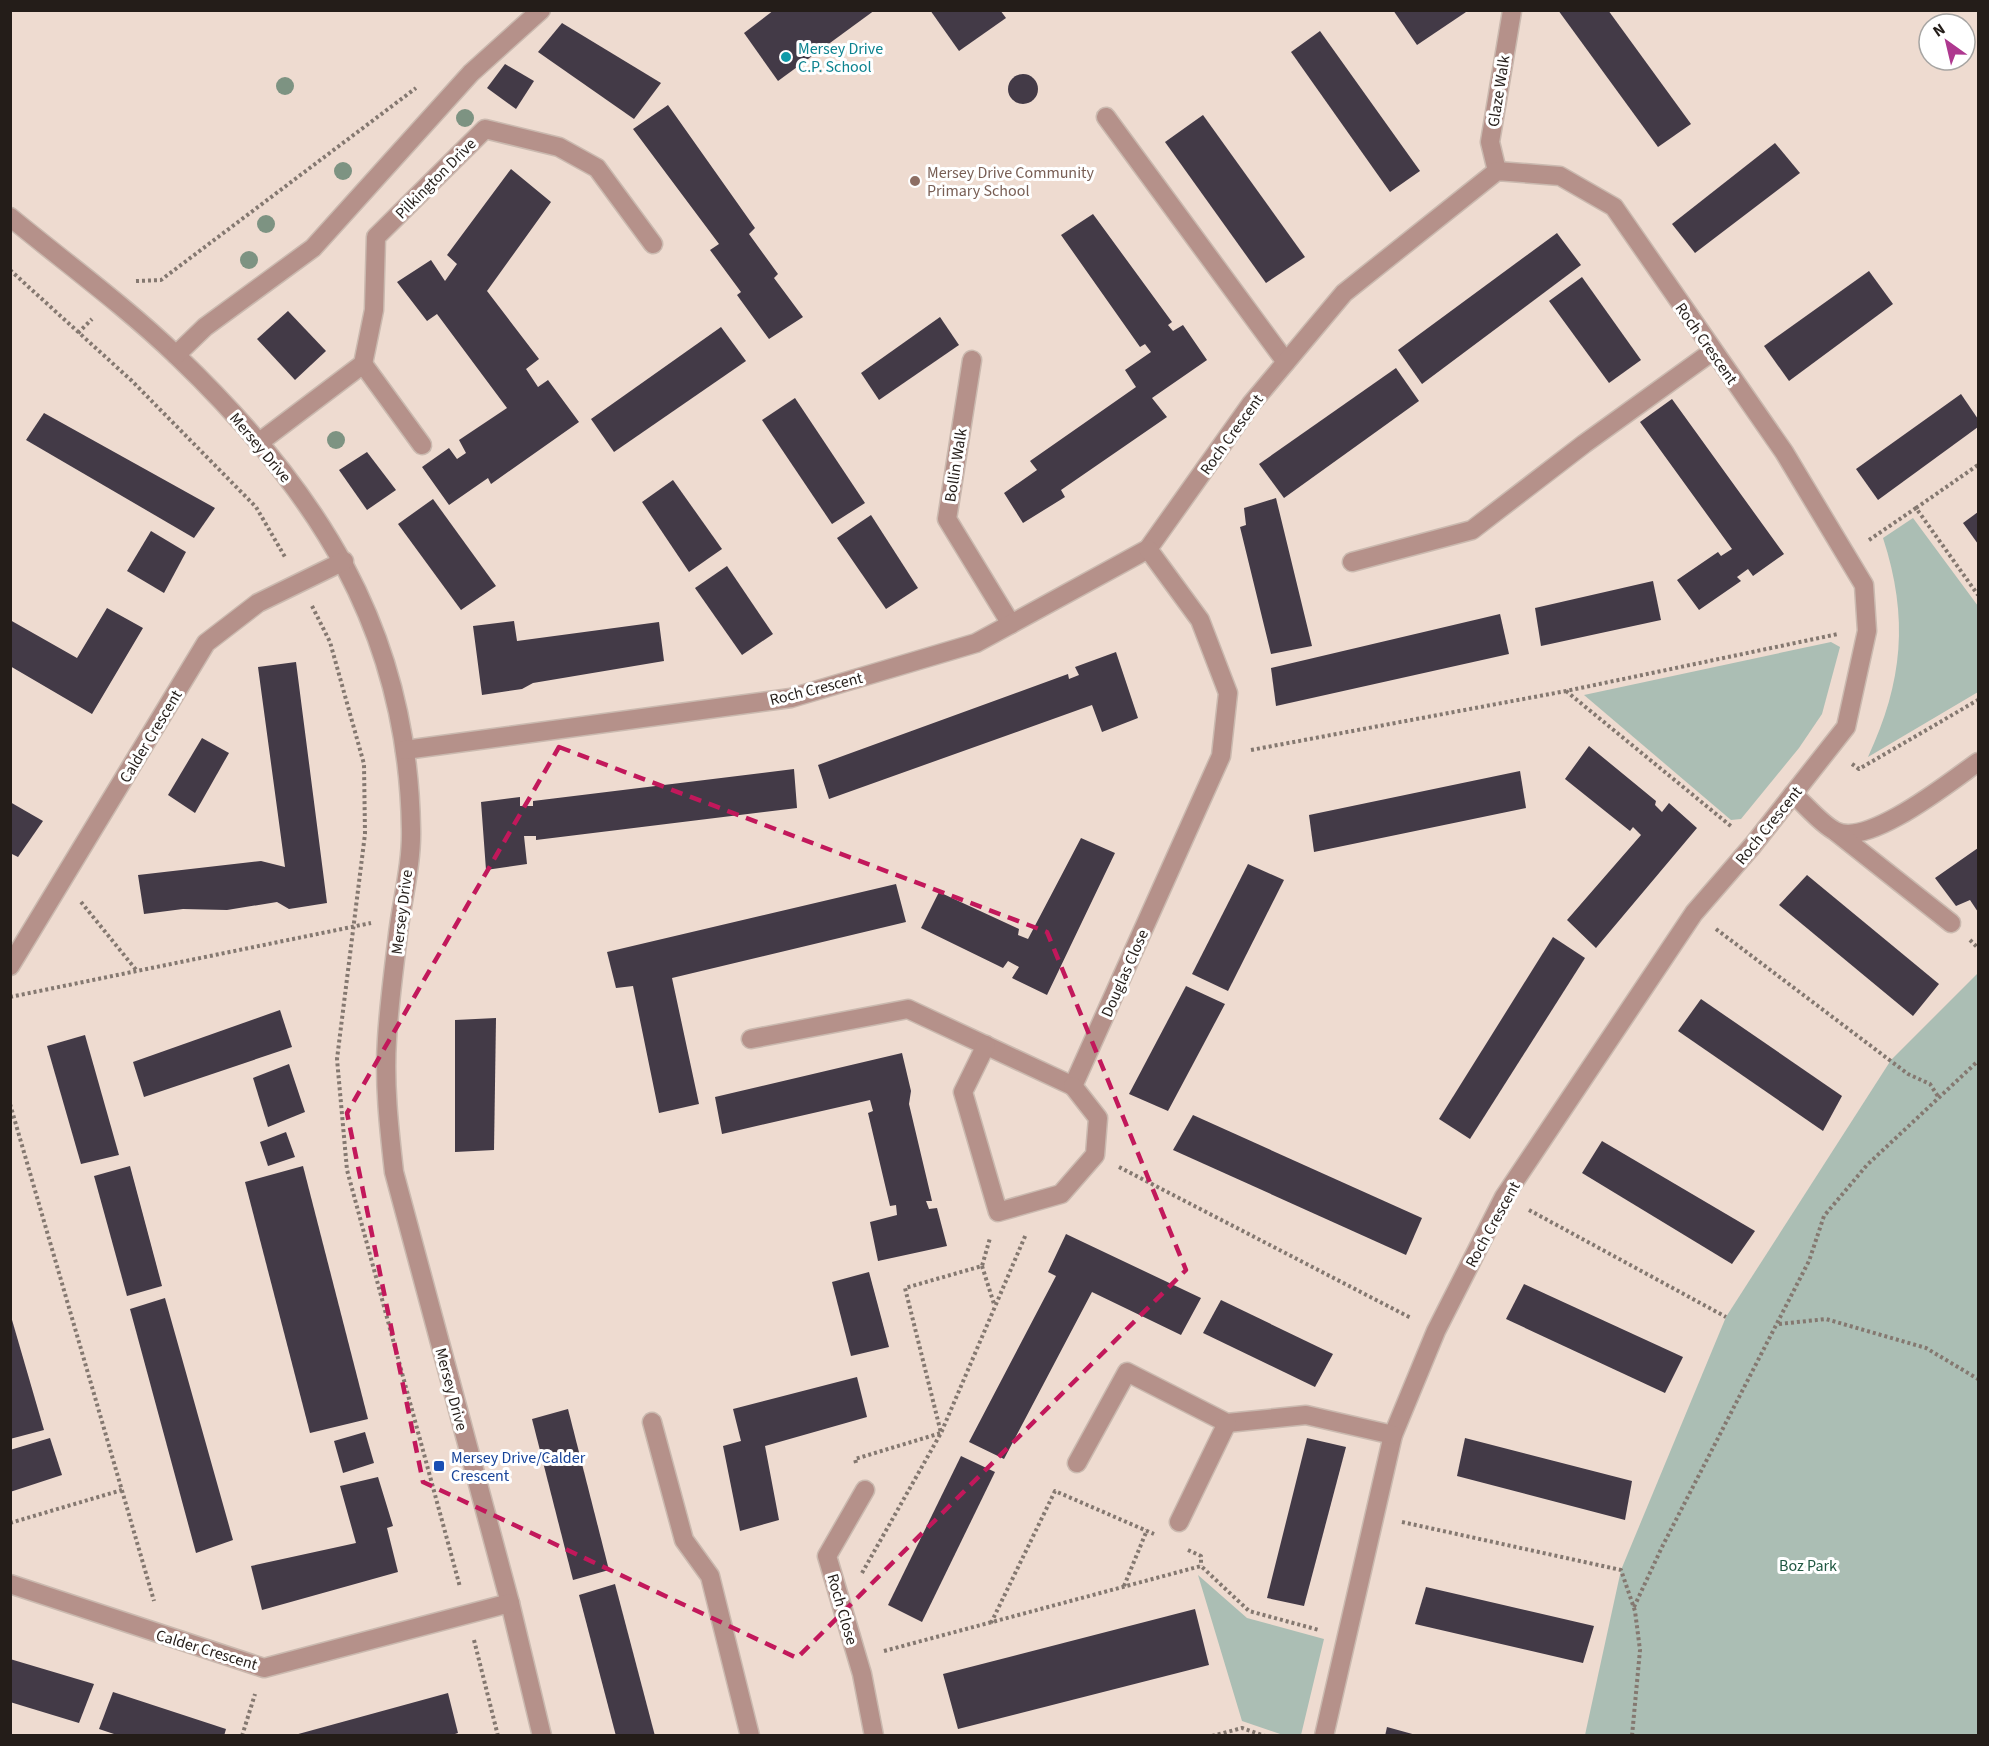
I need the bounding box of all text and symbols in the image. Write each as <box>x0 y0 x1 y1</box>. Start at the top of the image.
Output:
north arrow <box>1917 12 1977 72</box>
text: N <box>1929 18 1950 42</box>
place label: Mersey Drive C.P. School <box>798 38 883 78</box>
marker: Mersey Drive C.P. School <box>779 50 793 64</box>
street label: Glaze Walk <box>1482 54 1516 129</box>
street label: Pilkington Drive <box>390 133 481 224</box>
place label: Mersey Drive Community Primary School <box>927 162 1094 202</box>
marker: Mersey Drive Community Primary School <box>908 174 922 188</box>
street label: Roch Crescent <box>1670 298 1743 389</box>
street label: Roch Crescent <box>1195 389 1269 480</box>
street label: Mersey Drive <box>224 408 296 487</box>
street label: Bollin Walk <box>939 427 973 504</box>
street label: Roch Crescent <box>767 667 866 711</box>
street label: Calder Crescent <box>114 685 188 787</box>
street label: Roch Crescent <box>1730 781 1808 869</box>
street label: Mersey Drive <box>386 868 418 956</box>
street label: Douglas Close <box>1096 926 1154 1021</box>
street label: Roch Crescent <box>1460 1177 1526 1271</box>
street label: Mersey Drive <box>429 1345 473 1433</box>
place label: Mersey Drive/Calder Crescent <box>451 1447 586 1487</box>
marker: Mersey Drive/Calder Crescent <box>432 1459 446 1473</box>
park label: Boz Park <box>1779 1555 1837 1577</box>
street label: Roch Close <box>821 1571 863 1648</box>
street label: Calder Crescent <box>153 1624 261 1676</box>

